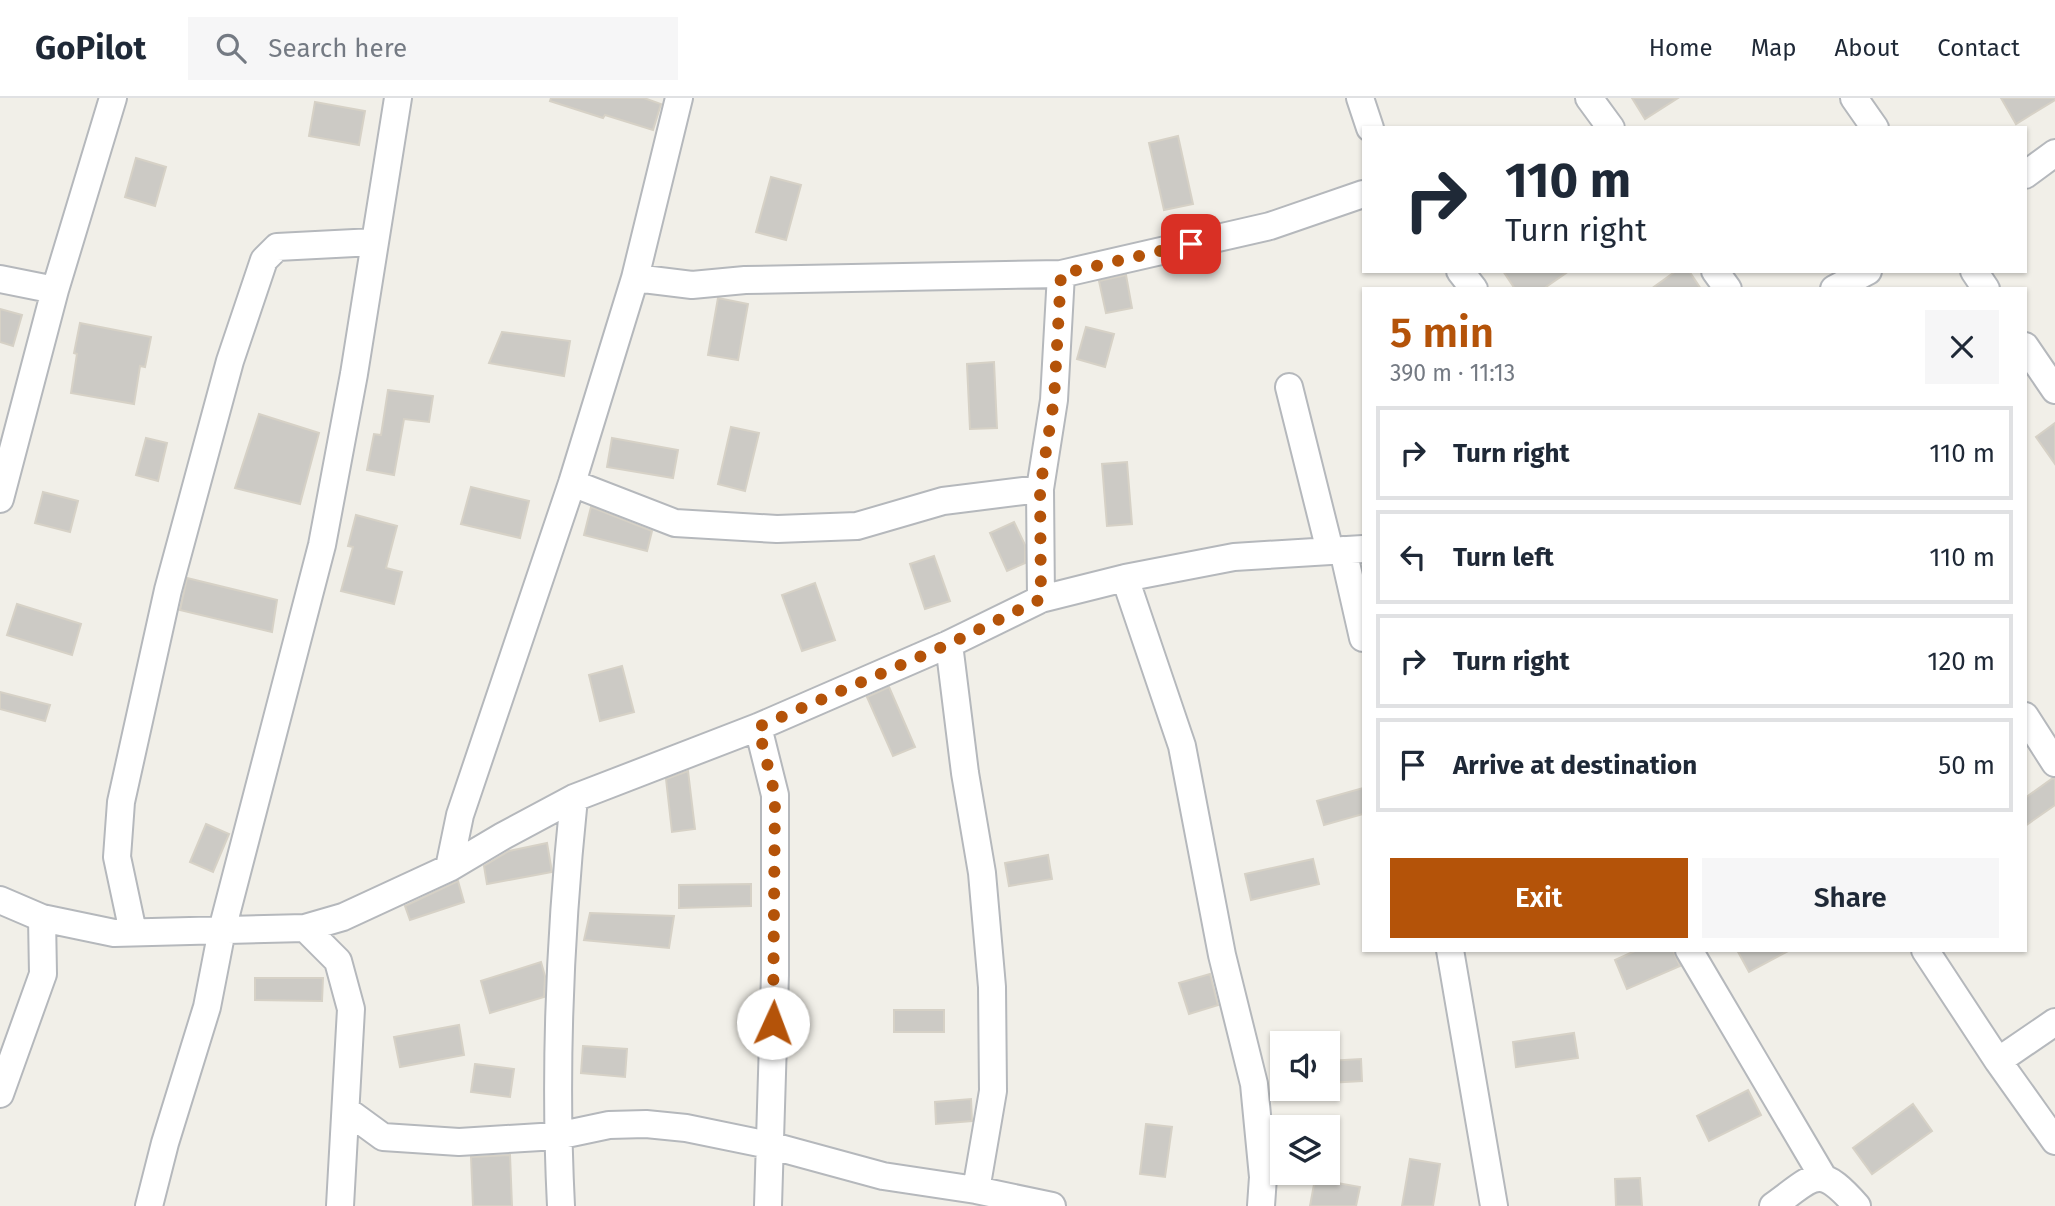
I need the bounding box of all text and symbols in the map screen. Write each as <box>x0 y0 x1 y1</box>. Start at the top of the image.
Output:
search box <box>188 17 678 80</box>
text: GoPilot <box>35 28 146 68</box>
icon: search <box>212 29 250 67</box>
text: Search here <box>268 33 407 64</box>
text: Home <box>1649 34 1713 62</box>
text: Map <box>1751 34 1797 62</box>
text: About <box>1835 34 1899 62</box>
text: Contact <box>1937 34 2020 62</box>
text: 110 m <box>1505 151 1631 210</box>
icon: right <box>1390 154 1481 245</box>
text: Turn right <box>1505 211 1647 249</box>
pin <box>1161 214 1221 274</box>
icon: arrive <box>1172 225 1210 263</box>
text: 5 min <box>1390 308 1494 358</box>
button: close <box>1925 310 1999 384</box>
text: 390 m · 11:13 <box>1390 359 1515 387</box>
icon: right <box>1394 434 1432 472</box>
text: Turn right <box>1453 438 1570 469</box>
text: 110 m <box>1929 438 1995 469</box>
icon: left <box>1394 538 1432 576</box>
text: Turn left <box>1453 542 1554 573</box>
text: 110 m <box>1929 542 1995 573</box>
icon: right <box>1394 642 1432 680</box>
text: Turn right <box>1453 646 1570 677</box>
text: 120 m <box>1927 646 1995 677</box>
icon: arrive <box>1394 746 1432 784</box>
text: Arrive at destination <box>1453 750 1697 781</box>
text: 50 m <box>1938 750 1995 781</box>
button: Exit <box>1390 858 1688 938</box>
button: Share <box>1702 858 1999 938</box>
position arrow <box>736 986 810 1060</box>
map controls <box>1270 1031 1340 1185</box>
button: sound <box>1270 1031 1340 1101</box>
button: layers <box>1270 1115 1340 1185</box>

